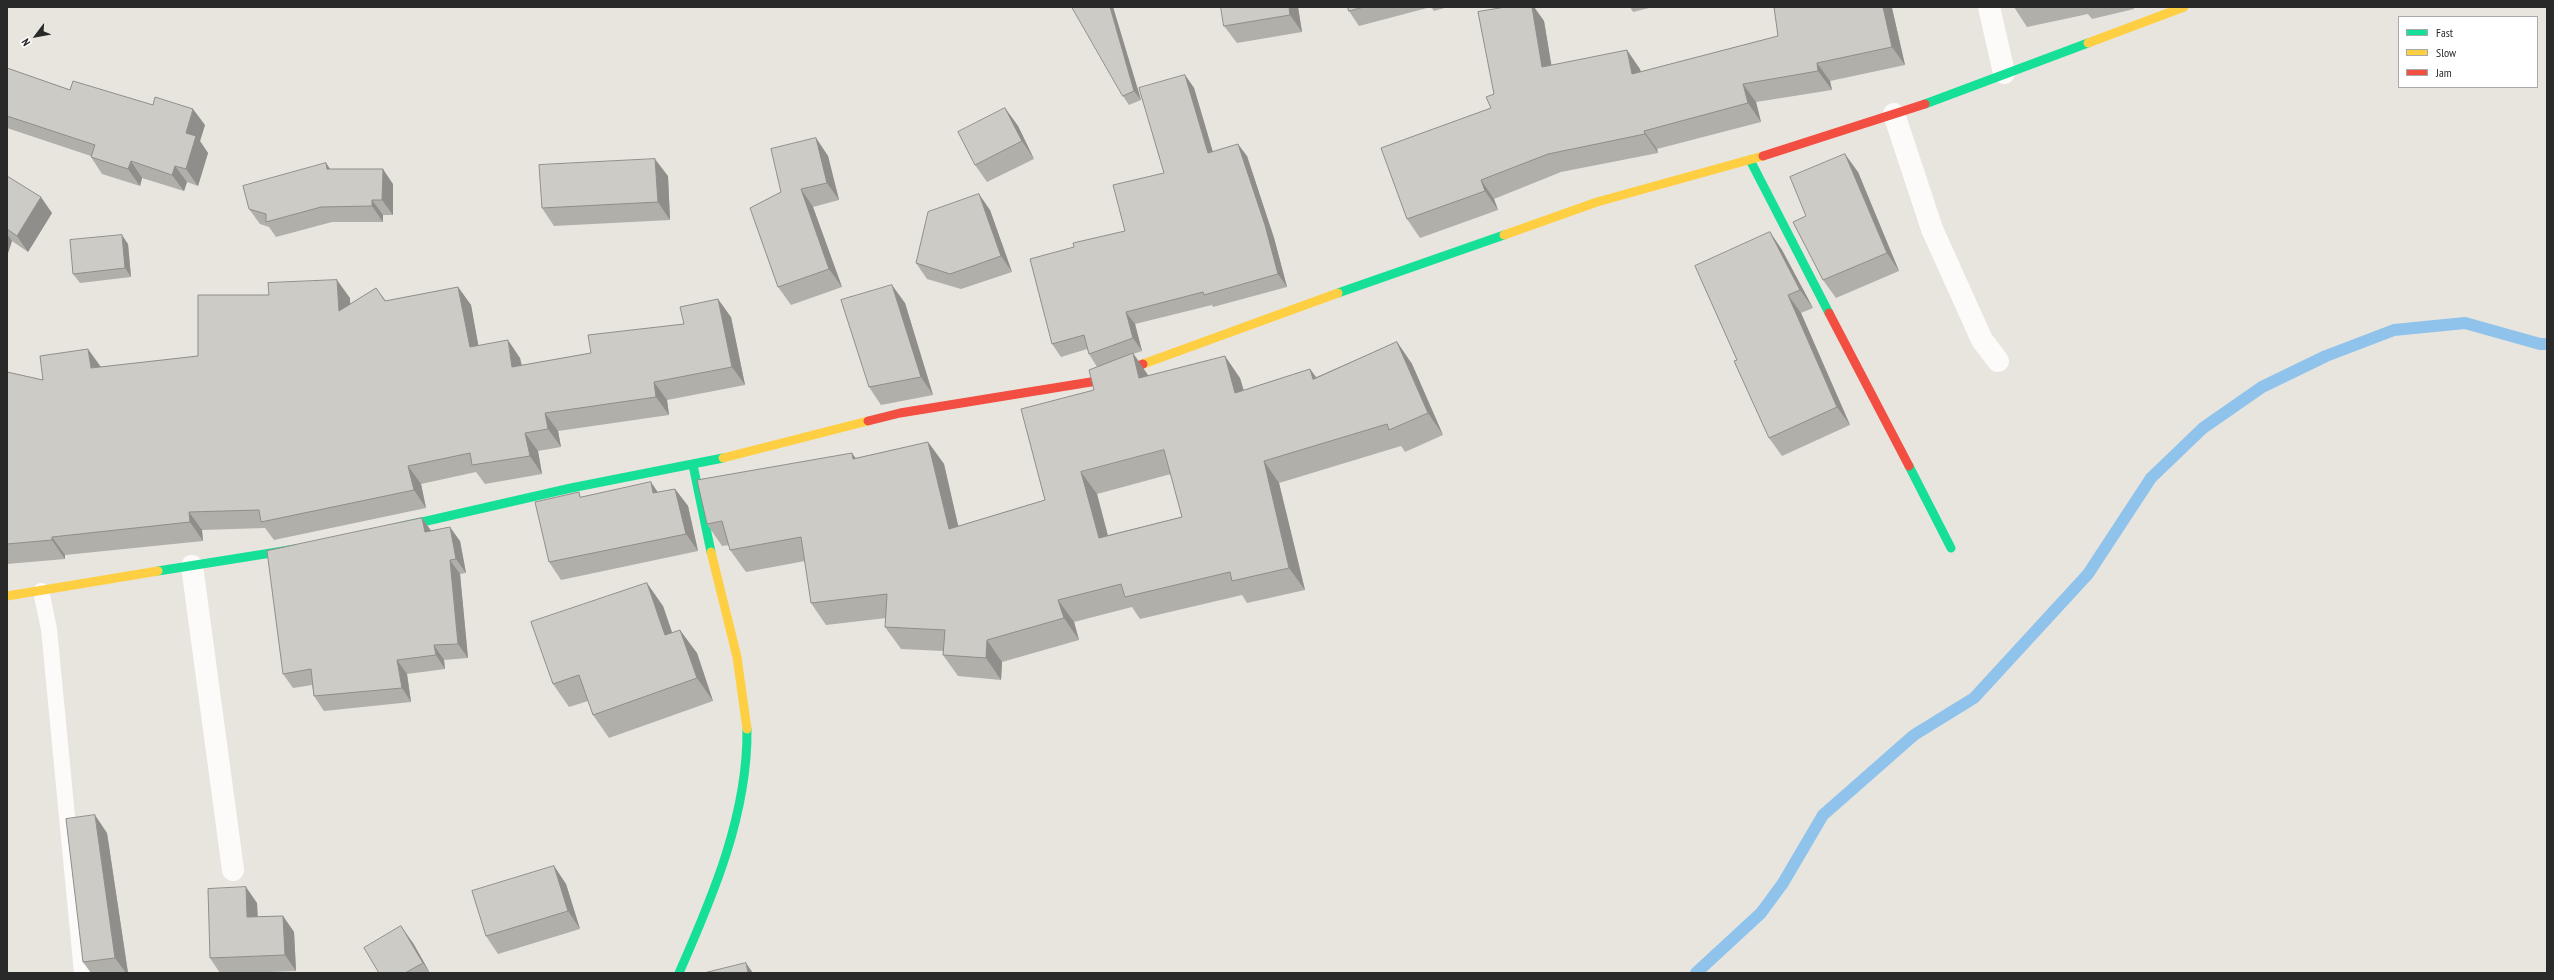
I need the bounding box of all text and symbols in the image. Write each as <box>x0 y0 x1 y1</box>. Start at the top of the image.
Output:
north arrow <box>16 16 56 56</box>
legend <box>2398 16 2538 88</box>
text: Fast <box>2436 25 2453 40</box>
text: N <box>18 36 33 49</box>
text: Slow <box>2436 45 2456 60</box>
text: Jam <box>2436 65 2452 80</box>

